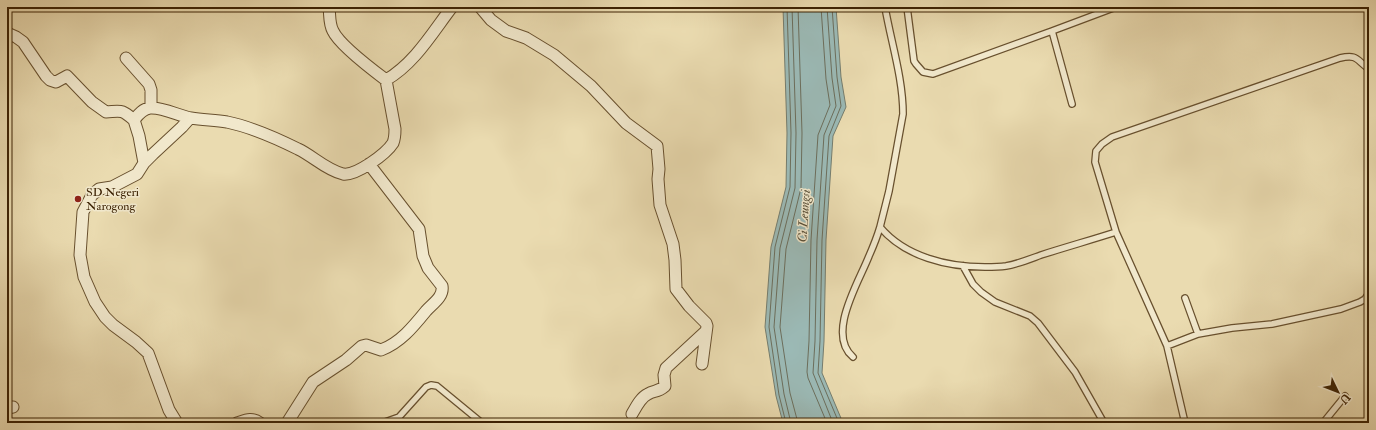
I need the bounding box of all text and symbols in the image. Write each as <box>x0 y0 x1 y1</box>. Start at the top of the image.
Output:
place label: SD Negeri Narogong <box>86 185 139 214</box>
water label: Ci Leungsi <box>794 189 814 243</box>
marker: SD Negeri Narogong <box>73 194 83 204</box>
north arrow <box>1318 372 1358 412</box>
text: U <box>1337 391 1353 407</box>

